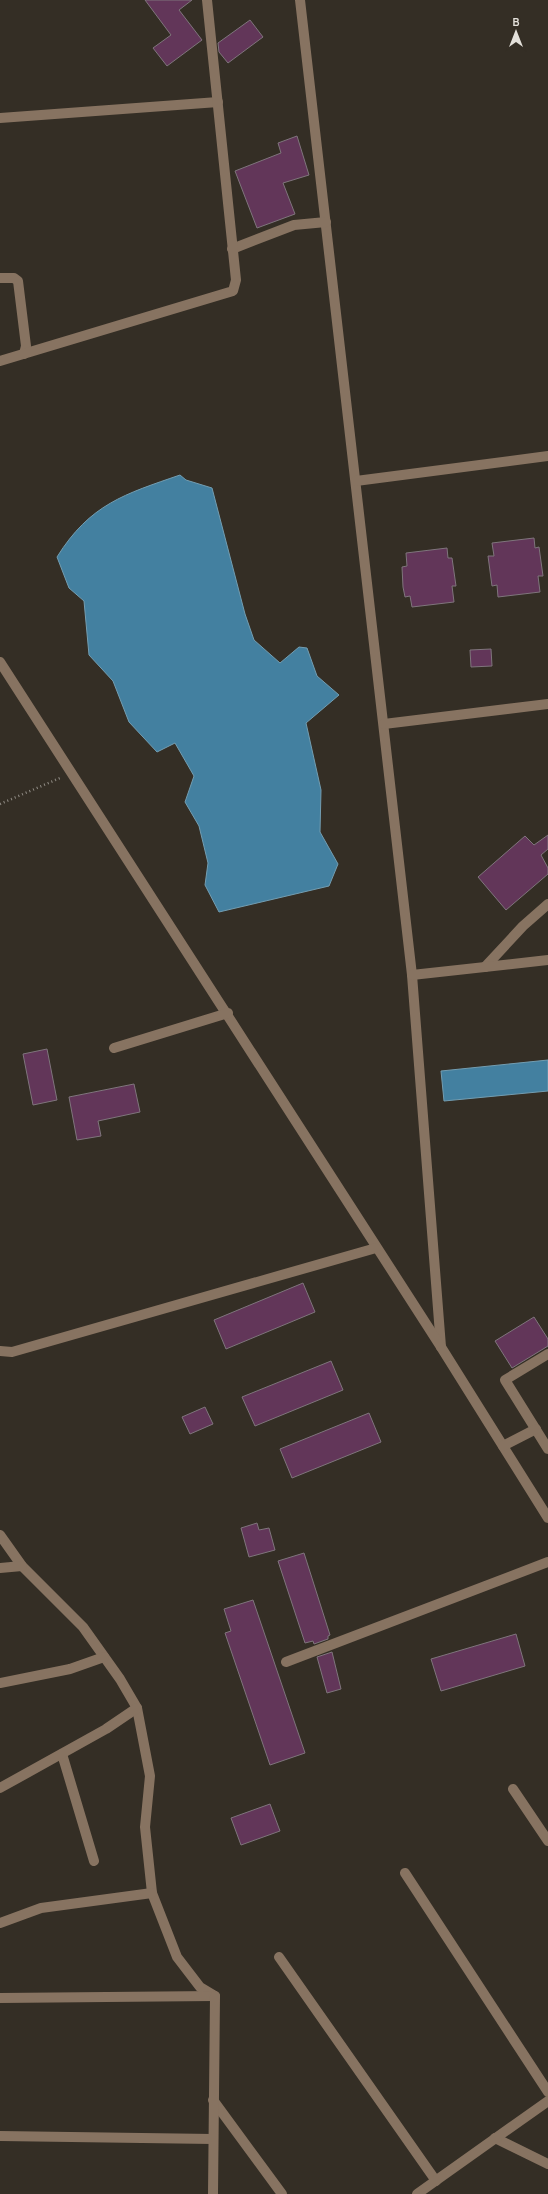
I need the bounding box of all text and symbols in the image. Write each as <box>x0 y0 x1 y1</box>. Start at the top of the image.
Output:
north arrow <box>496 12 536 52</box>
text: B <box>513 14 520 29</box>

